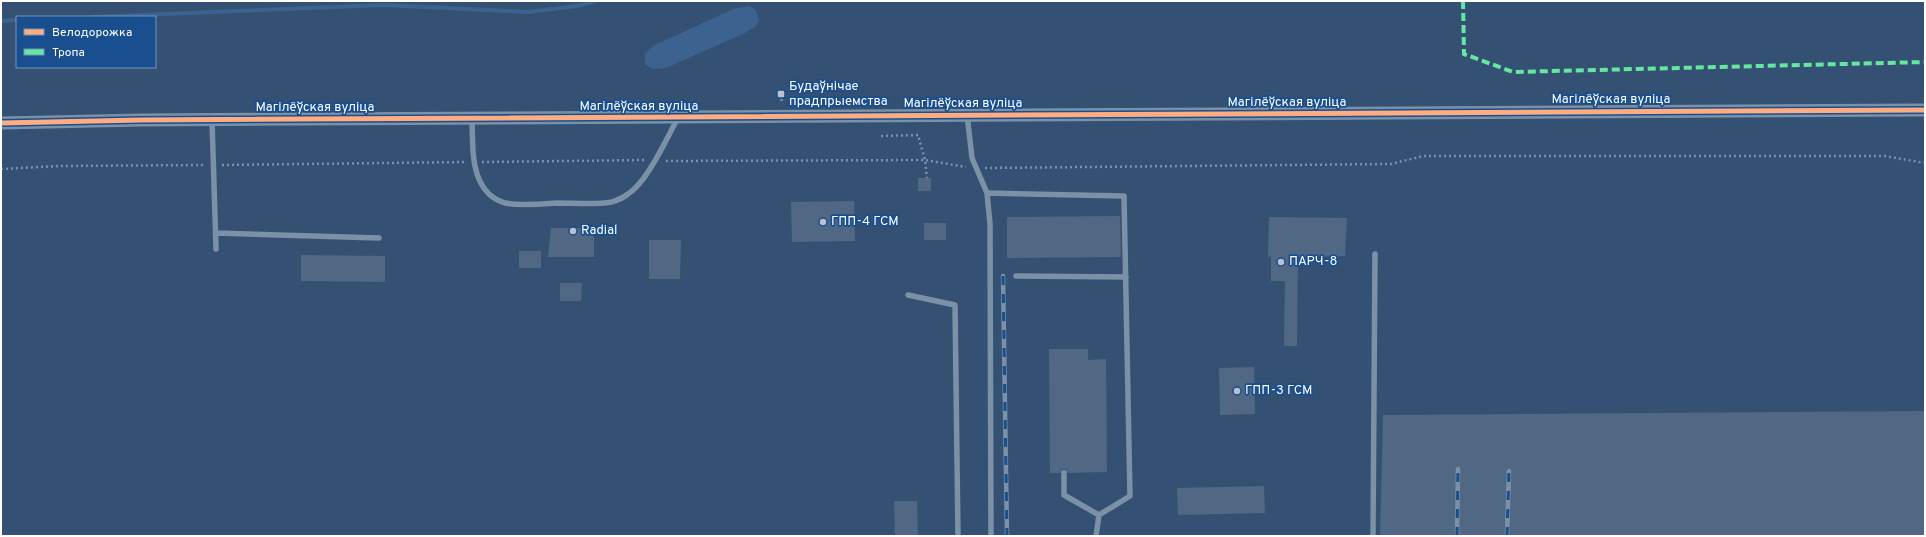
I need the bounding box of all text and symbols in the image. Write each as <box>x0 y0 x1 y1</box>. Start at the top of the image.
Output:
legend <box>16 16 156 68</box>
text: Велодорожка <box>52 25 132 41</box>
text: Тропа <box>52 45 85 61</box>
place label: Будаўнічае прадпрыемства <box>789 79 888 110</box>
marker: Будаўнічае прадпрыемства <box>776 89 786 99</box>
street label: Магілёўская вуліца <box>1552 92 1670 108</box>
street label: Магілёўская вуліца <box>1228 95 1346 111</box>
street label: Магілёўская вуліца <box>904 96 1022 112</box>
street label: Магілёўская вуліца <box>580 99 698 115</box>
street label: Магілёўская вуліца <box>256 100 374 116</box>
place label: ГПП-4 ГСМ <box>831 214 899 230</box>
marker: ГПП-4 ГСМ <box>818 217 828 227</box>
place label: Radial <box>581 223 617 239</box>
marker: Radial <box>568 226 578 236</box>
place label: ПАРЧ-8 <box>1289 254 1337 270</box>
marker: ПАРЧ-8 <box>1276 257 1286 267</box>
place label: ГПП-3 ГСМ <box>1245 383 1312 399</box>
marker: ГПП-3 ГСМ <box>1232 386 1242 396</box>

